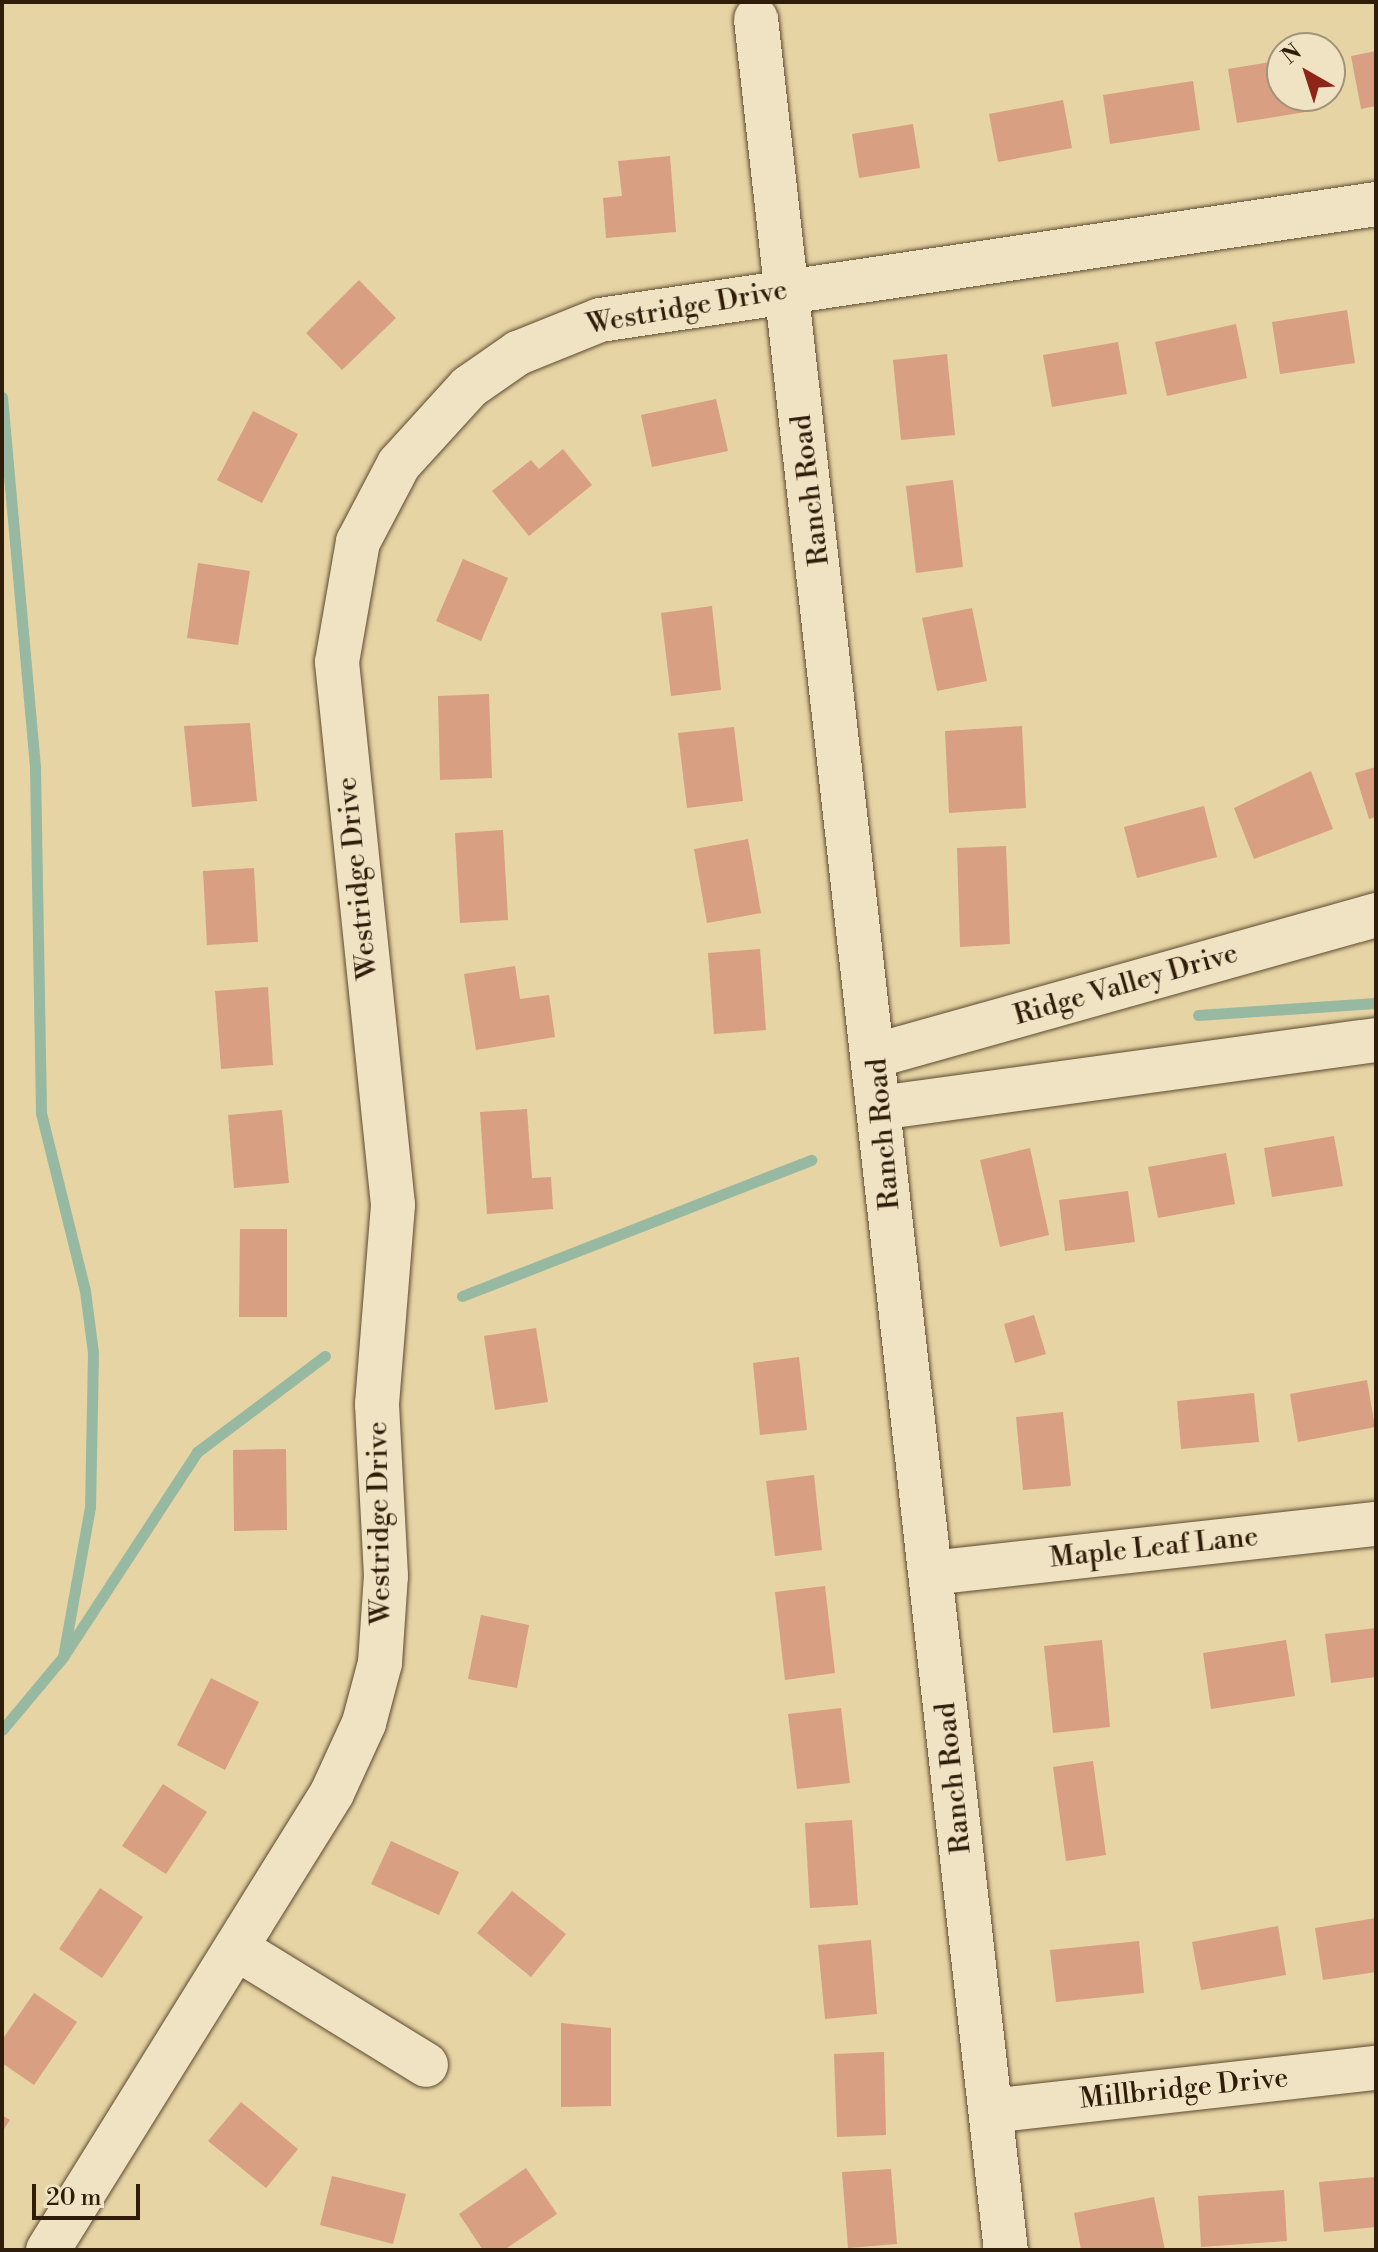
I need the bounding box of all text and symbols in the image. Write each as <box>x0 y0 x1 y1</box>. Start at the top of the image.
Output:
north arrow <box>1266 32 1346 112</box>
text: N <box>1277 39 1307 70</box>
street label: Westridge Drive <box>584 274 790 342</box>
street label: Ranch Road <box>785 412 837 568</box>
street label: Westridge Drive <box>331 775 385 981</box>
street label: Ridge Valley Drive <box>1010 937 1242 1033</box>
street label: Ranch Road <box>861 1057 907 1211</box>
street label: Westridge Drive <box>361 1421 399 1625</box>
street label: Maple Leaf Lane <box>1048 1520 1260 1576</box>
street label: Ranch Road <box>929 1701 979 1855</box>
street label: Millbridge Drive <box>1078 2061 1290 2117</box>
scale bar <box>36 2168 144 2218</box>
text: 20 m <box>46 2183 102 2213</box>

